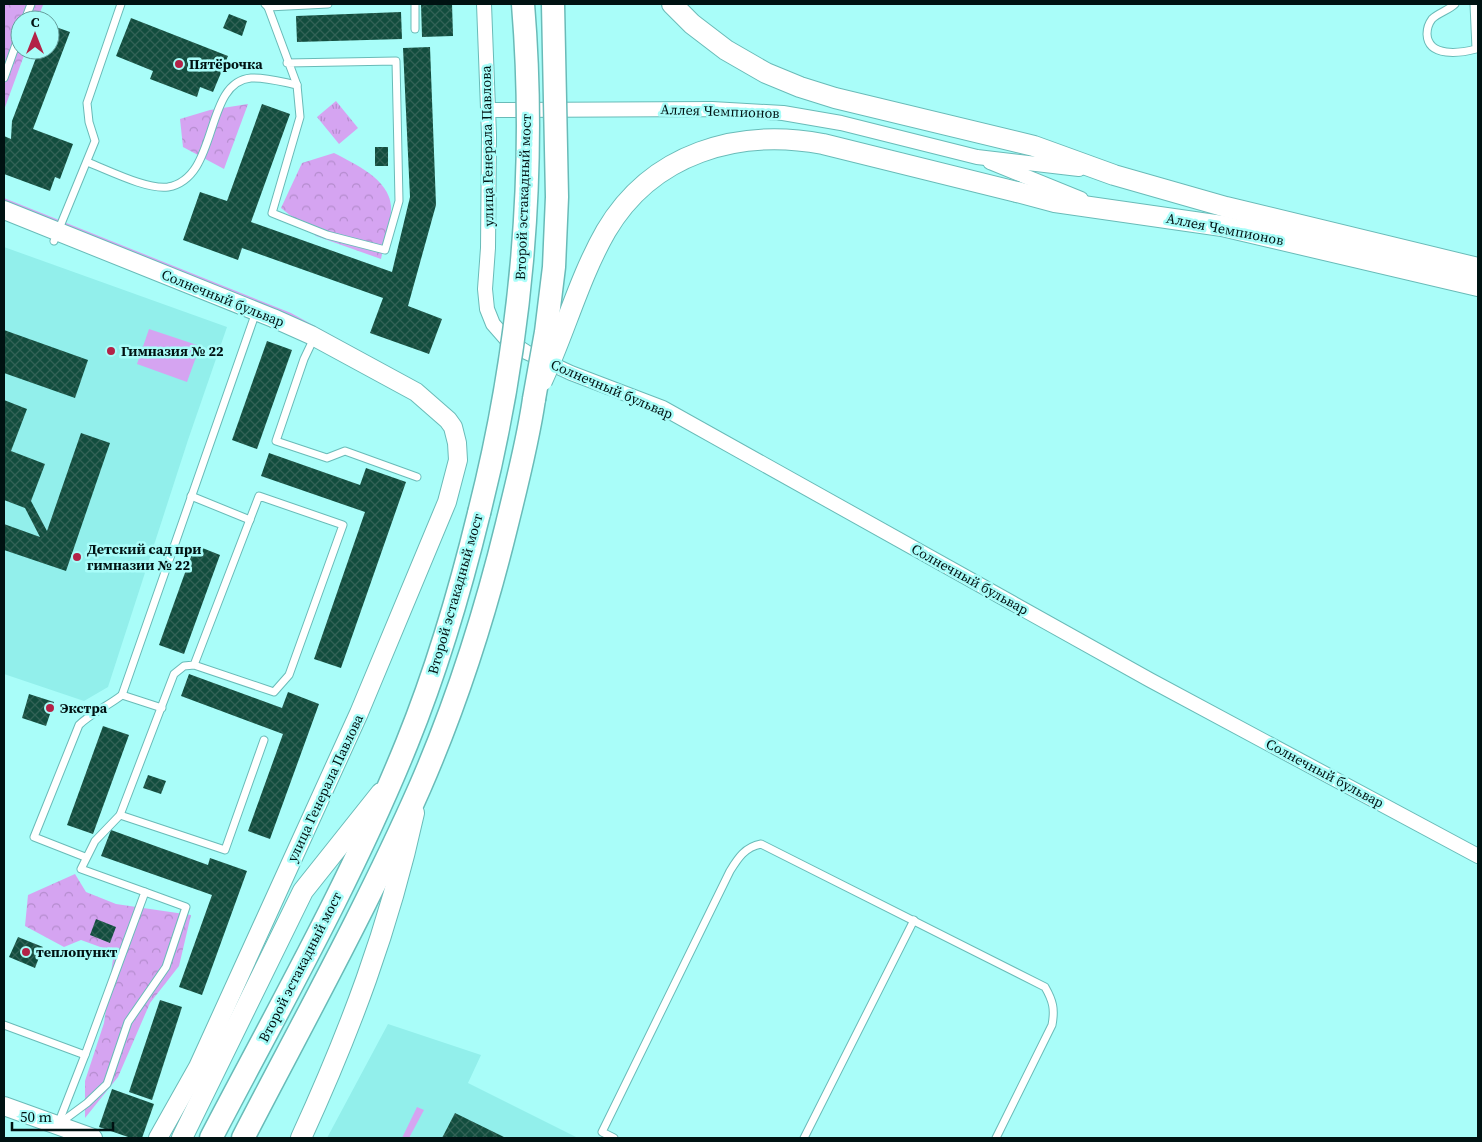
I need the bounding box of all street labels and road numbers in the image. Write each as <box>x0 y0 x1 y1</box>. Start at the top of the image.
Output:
street label: улица Генерала Павлова <box>476 64 498 227</box>
street label: Аллея Чемпионов <box>660 99 780 123</box>
street label: Второй эстакадный мост <box>510 113 536 280</box>
street label: Аллея Чемпионов <box>1165 208 1285 250</box>
street label: Солнечный бульвар <box>159 264 287 332</box>
street label: Солнечный бульвар <box>548 354 676 424</box>
street label: Второй эстакадный мост <box>422 511 488 677</box>
street label: Солнечный бульвар <box>908 539 1032 619</box>
street label: улица Генерала Павлова <box>282 710 368 865</box>
street label: Солнечный бульвар <box>1263 733 1387 813</box>
street label: Второй эстакадный мост <box>253 888 347 1046</box>

